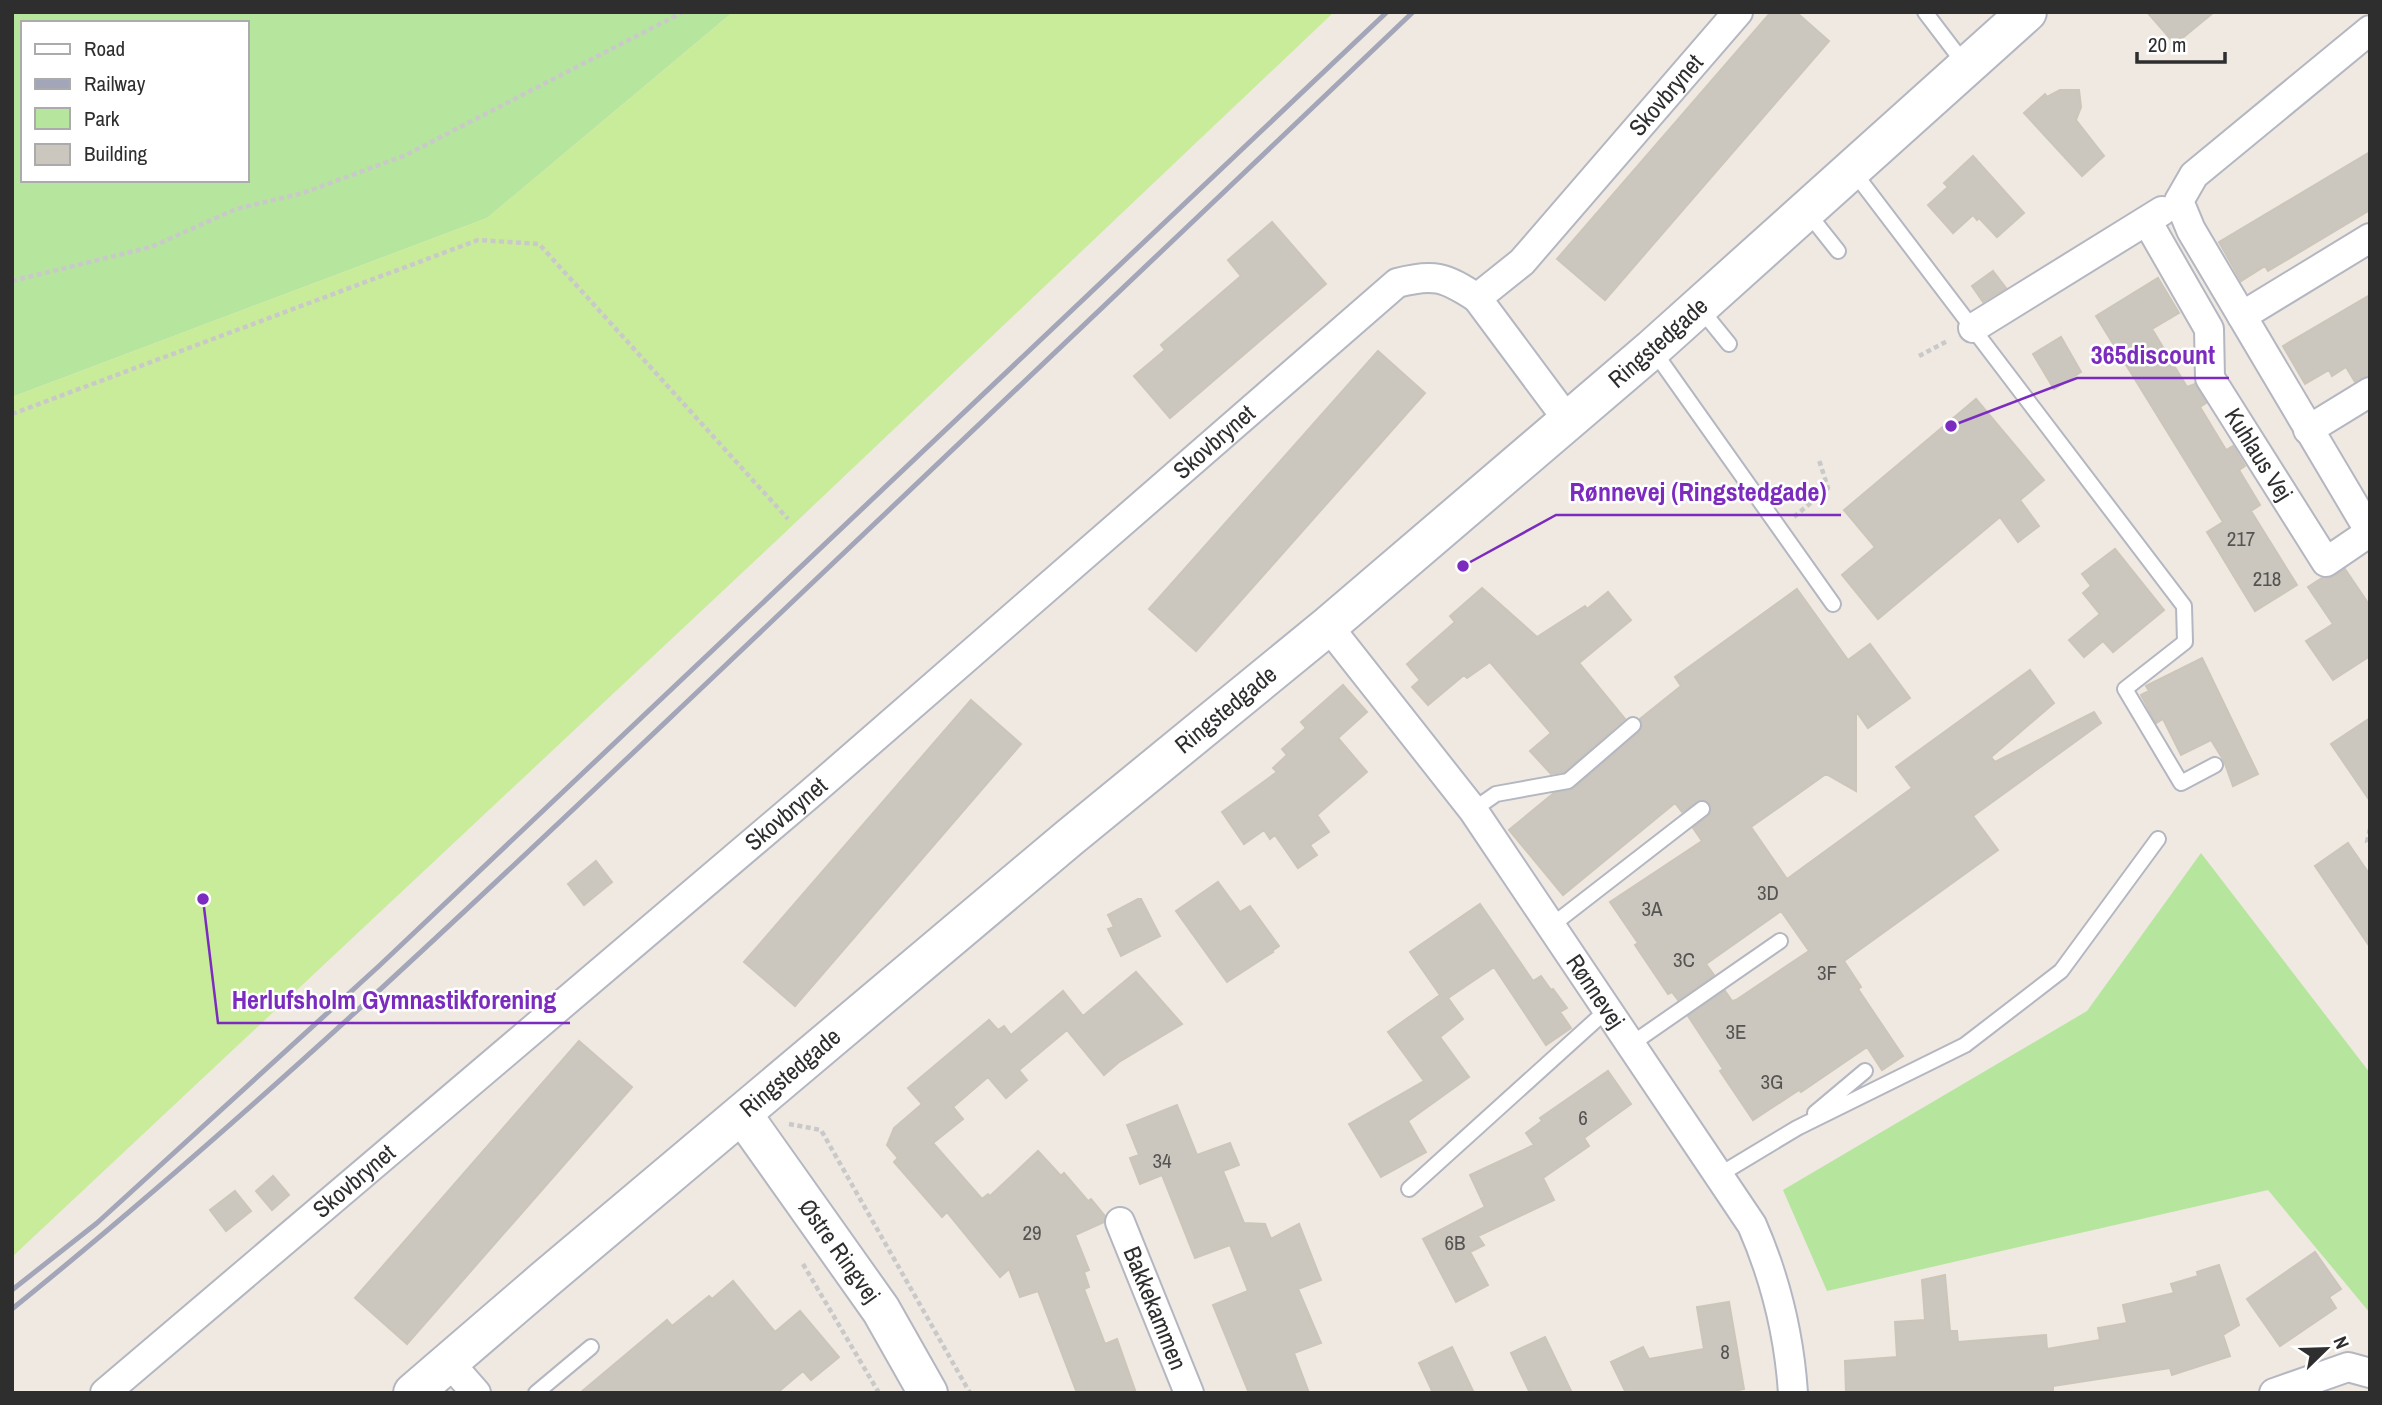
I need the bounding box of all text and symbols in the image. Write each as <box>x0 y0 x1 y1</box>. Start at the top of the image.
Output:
legend <box>21 21 248 182</box>
scale bar <box>2137 21 2224 65</box>
text: 20 m <box>2148 30 2186 59</box>
text: Road <box>84 34 125 63</box>
street label: Skovbrynet <box>1621 46 1710 142</box>
text: Railway <box>84 69 146 98</box>
text: Park <box>84 104 120 133</box>
text: Building <box>84 139 148 168</box>
street label: Ringstedgade <box>1601 290 1714 395</box>
callout: 365discount <box>2077 331 2229 378</box>
text: 365discount <box>2091 337 2215 372</box>
street label: Skovbrynet <box>1166 397 1262 486</box>
street label: Kuhlaus Vej <box>2218 401 2300 507</box>
callout: Rønnevej (Ringstedgade) <box>1556 468 1841 515</box>
text: Rønnevej (Ringstedgade) <box>1569 474 1827 509</box>
house number: 217 <box>2227 524 2255 553</box>
house number: 218 <box>2253 564 2281 593</box>
street label: Ringstedgade <box>1168 658 1283 760</box>
street label: Skovbrynet <box>738 769 834 857</box>
house number: 3D <box>1757 878 1779 907</box>
house number: 3A <box>1641 894 1663 923</box>
house number: 3C <box>1673 945 1695 974</box>
street label: Rønnevej <box>1559 948 1632 1034</box>
house number: 3F <box>1817 958 1837 987</box>
callout: Herlufsholm Gymnastikforening <box>218 976 570 1023</box>
text: Herlufsholm Gymnastikforening <box>232 982 556 1017</box>
house number: 3E <box>1725 1017 1747 1046</box>
street label: Ringstedgade <box>733 1020 847 1124</box>
house number: 3G <box>1761 1067 1783 1096</box>
house number: 6 <box>1578 1103 1588 1132</box>
street label: Skovbrynet <box>306 1136 402 1225</box>
house number: 34 <box>1152 1146 1172 1175</box>
street label: Østre Ringvej <box>792 1192 888 1309</box>
house number: 29 <box>1022 1218 1042 1247</box>
house number: 6B <box>1444 1228 1466 1257</box>
street label: Bakkekammen <box>1117 1241 1195 1374</box>
north arrow <box>2291 1314 2361 1384</box>
text: N <box>2327 1332 2356 1353</box>
house number: 8 <box>1720 1337 1730 1366</box>

